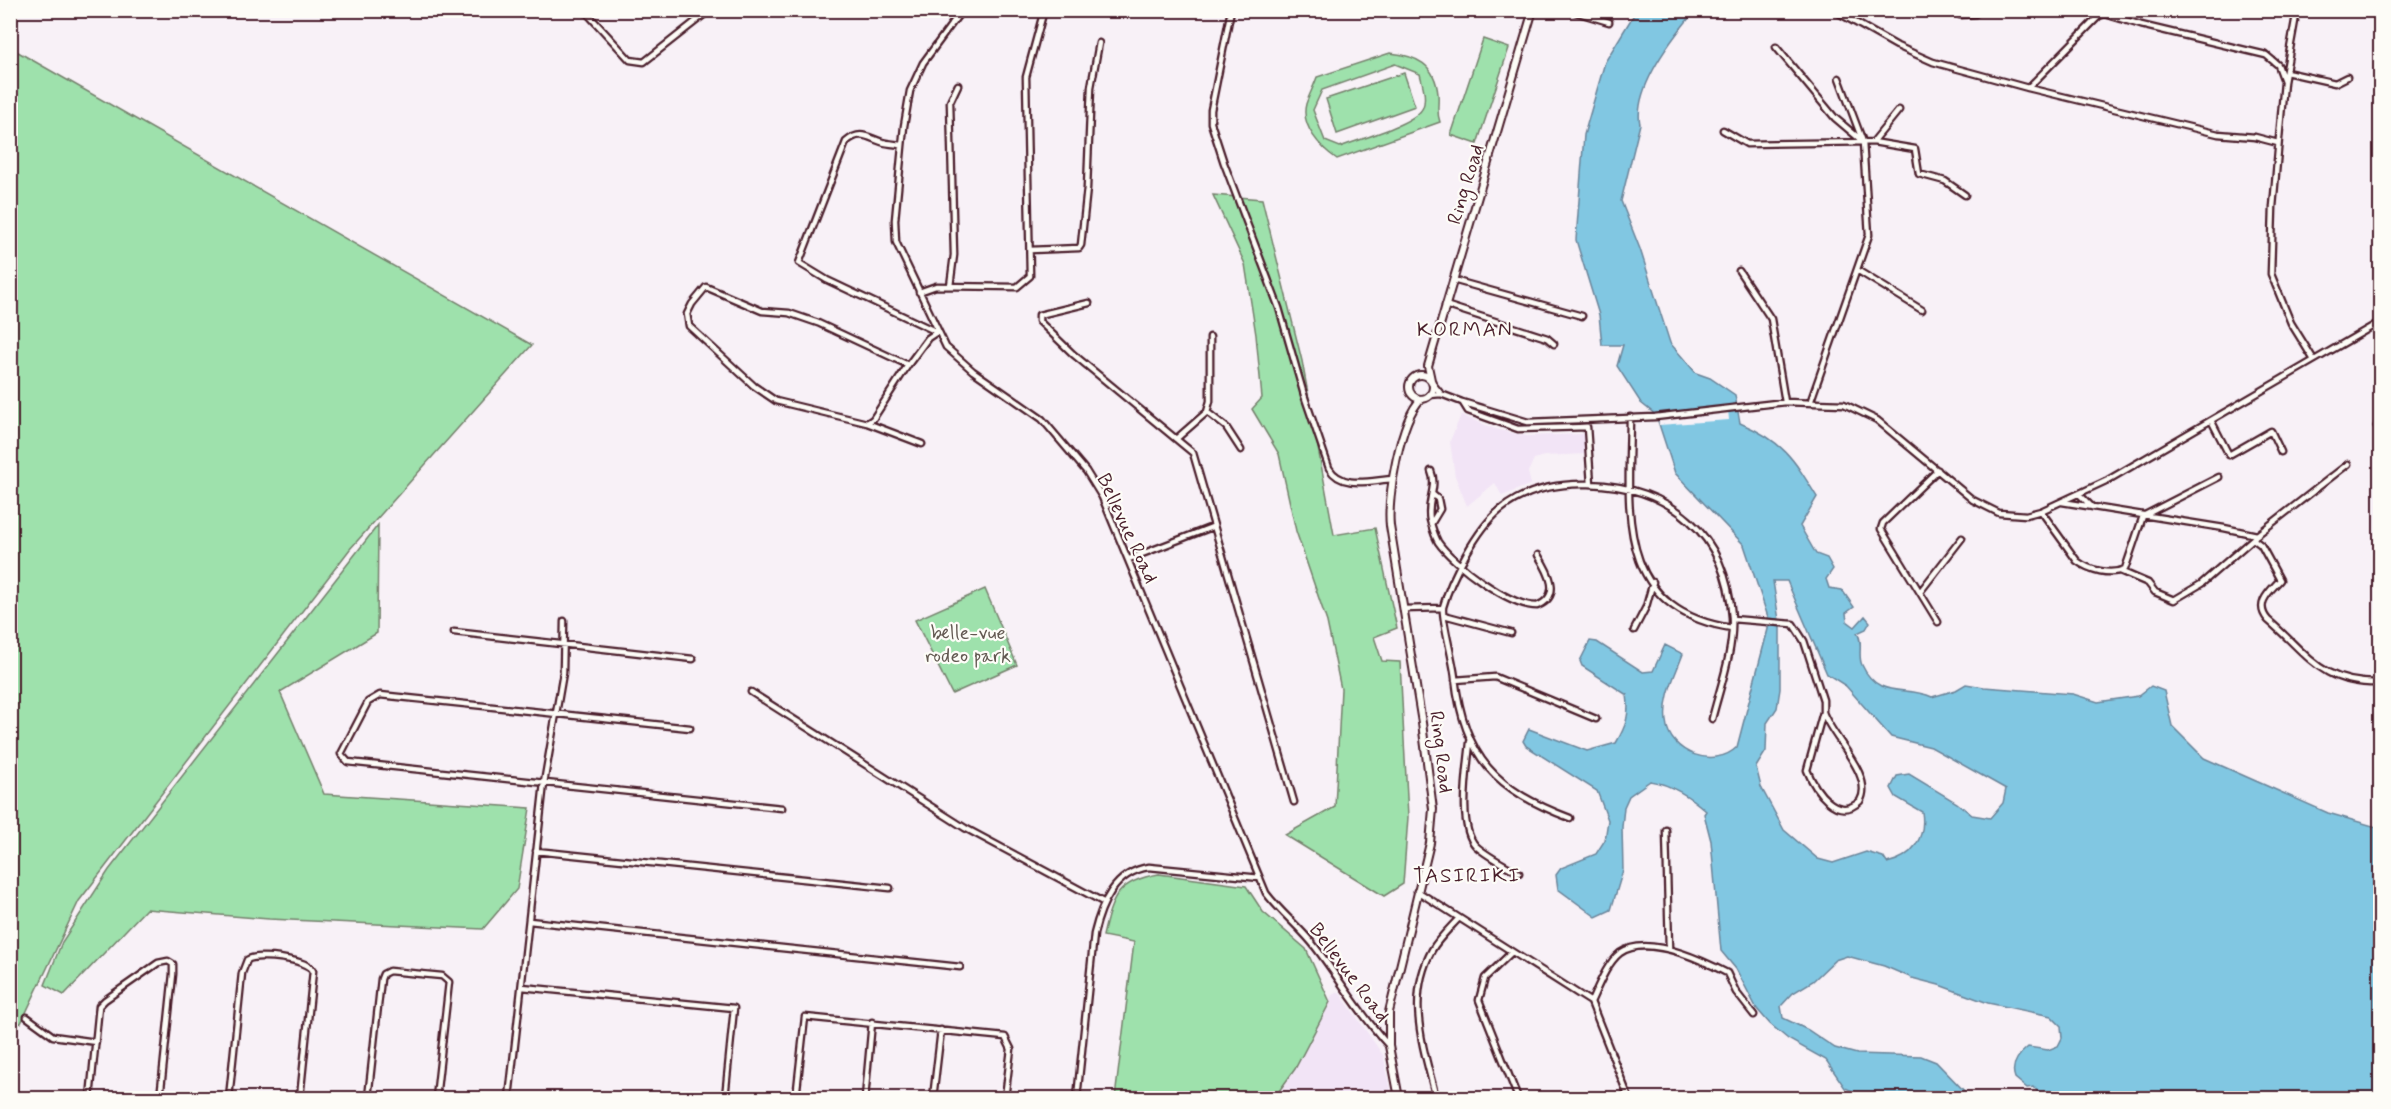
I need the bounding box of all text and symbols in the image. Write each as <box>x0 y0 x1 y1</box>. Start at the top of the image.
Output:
street label: Ring Road <box>1441 141 1492 228</box>
district label: KORMAN <box>1417 316 1513 344</box>
street label: Bellevue Road <box>1089 469 1164 588</box>
park label: belle-vue rodeo park <box>925 620 1011 670</box>
street label: Ring Road <box>1421 710 1459 795</box>
district label: TASIRIKI <box>1413 862 1521 890</box>
street label: Bellevue Road <box>1302 918 1395 1028</box>

